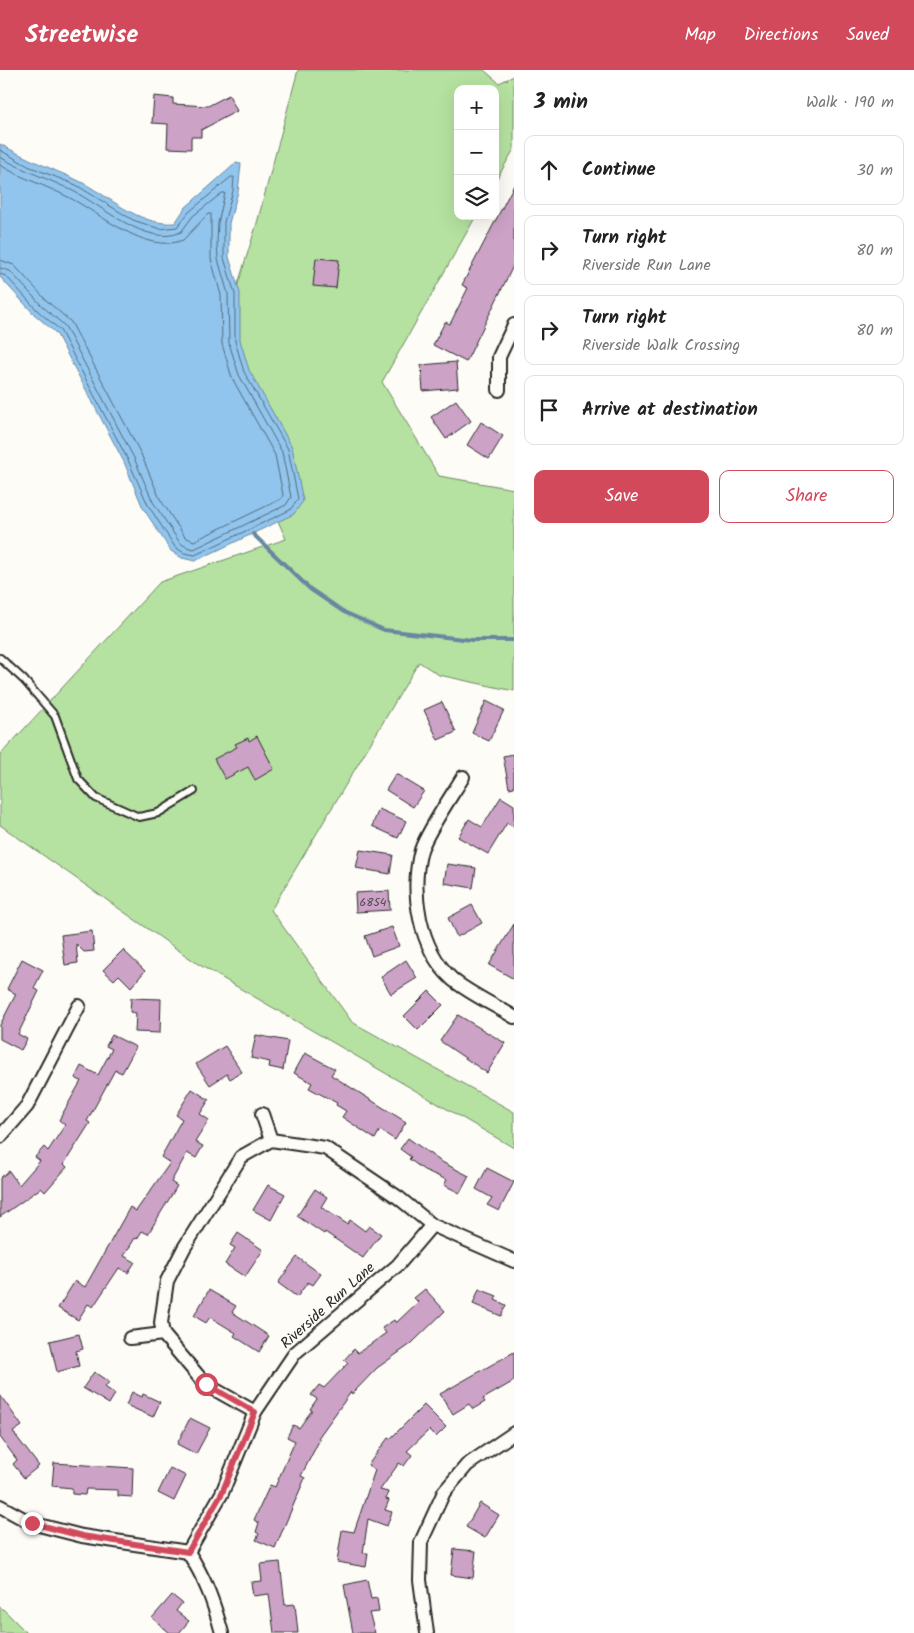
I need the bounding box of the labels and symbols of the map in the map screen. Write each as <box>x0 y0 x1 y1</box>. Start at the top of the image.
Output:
house number: 6854 <box>360 893 387 912</box>
street label: Riverside Run Lane <box>275 1257 381 1355</box>
route start <box>195 1373 218 1396</box>
route end <box>21 1512 44 1535</box>

